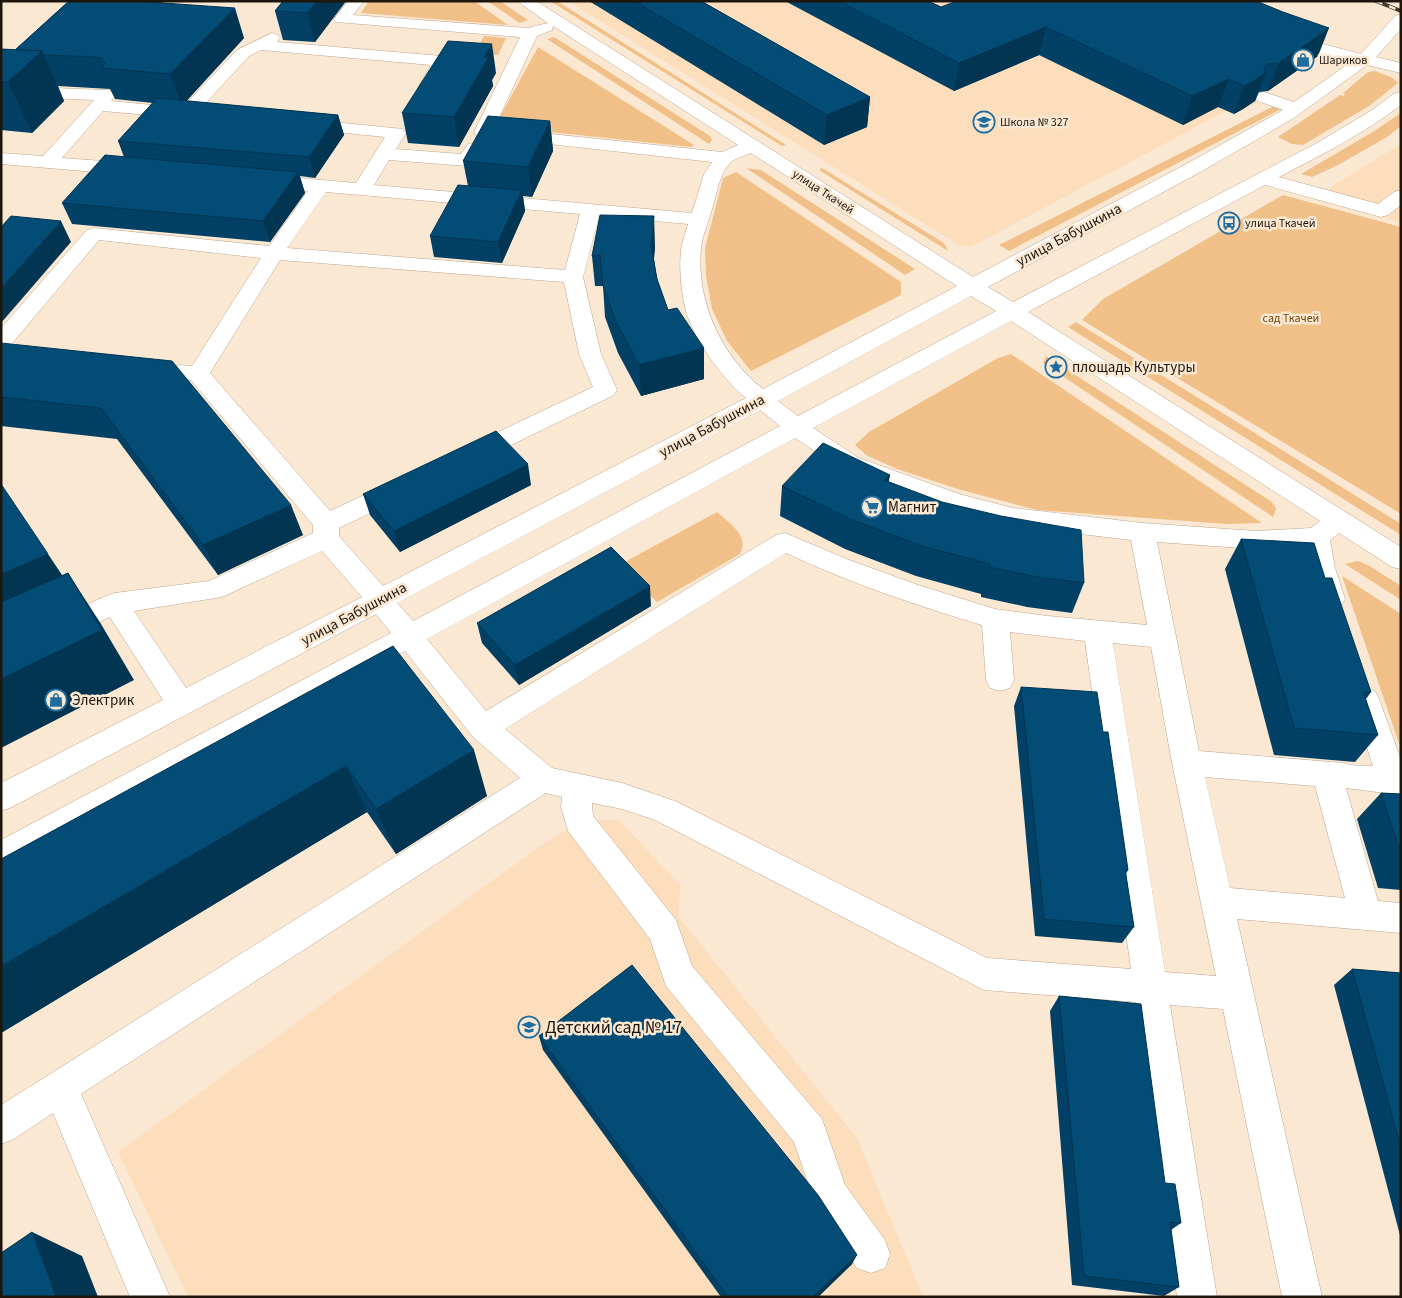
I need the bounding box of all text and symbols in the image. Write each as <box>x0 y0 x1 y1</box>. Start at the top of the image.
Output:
shop icon: Шариков <box>1291 48 1315 72</box>
place label: Шариков <box>1319 52 1367 69</box>
school or university icon: Школа № 327 <box>972 110 996 134</box>
place label: Школа № 327 <box>1000 114 1069 131</box>
street label: улица Ткачей <box>789 166 857 218</box>
street label: улица Бабушкина <box>1013 198 1125 272</box>
bus stop icon: улица Ткачей <box>1217 211 1241 235</box>
place label: улица Ткачей <box>1245 215 1315 232</box>
park label: сад Ткачей <box>1263 310 1319 327</box>
place icon: площадь Культуры <box>1044 355 1068 379</box>
place label: площадь Культуры <box>1072 357 1196 378</box>
street label: улица Бабушкина <box>656 389 768 463</box>
supermarket icon: Магнит <box>860 495 884 519</box>
place label: Магнит <box>888 497 937 518</box>
street label: улица Бабушкина <box>298 577 410 651</box>
shop icon: Электрик <box>44 688 68 712</box>
place label: Электрик <box>72 690 135 711</box>
school or university icon: Детский сад № 17 <box>517 1015 541 1039</box>
place label: Детский сад № 17 <box>545 1015 682 1040</box>

